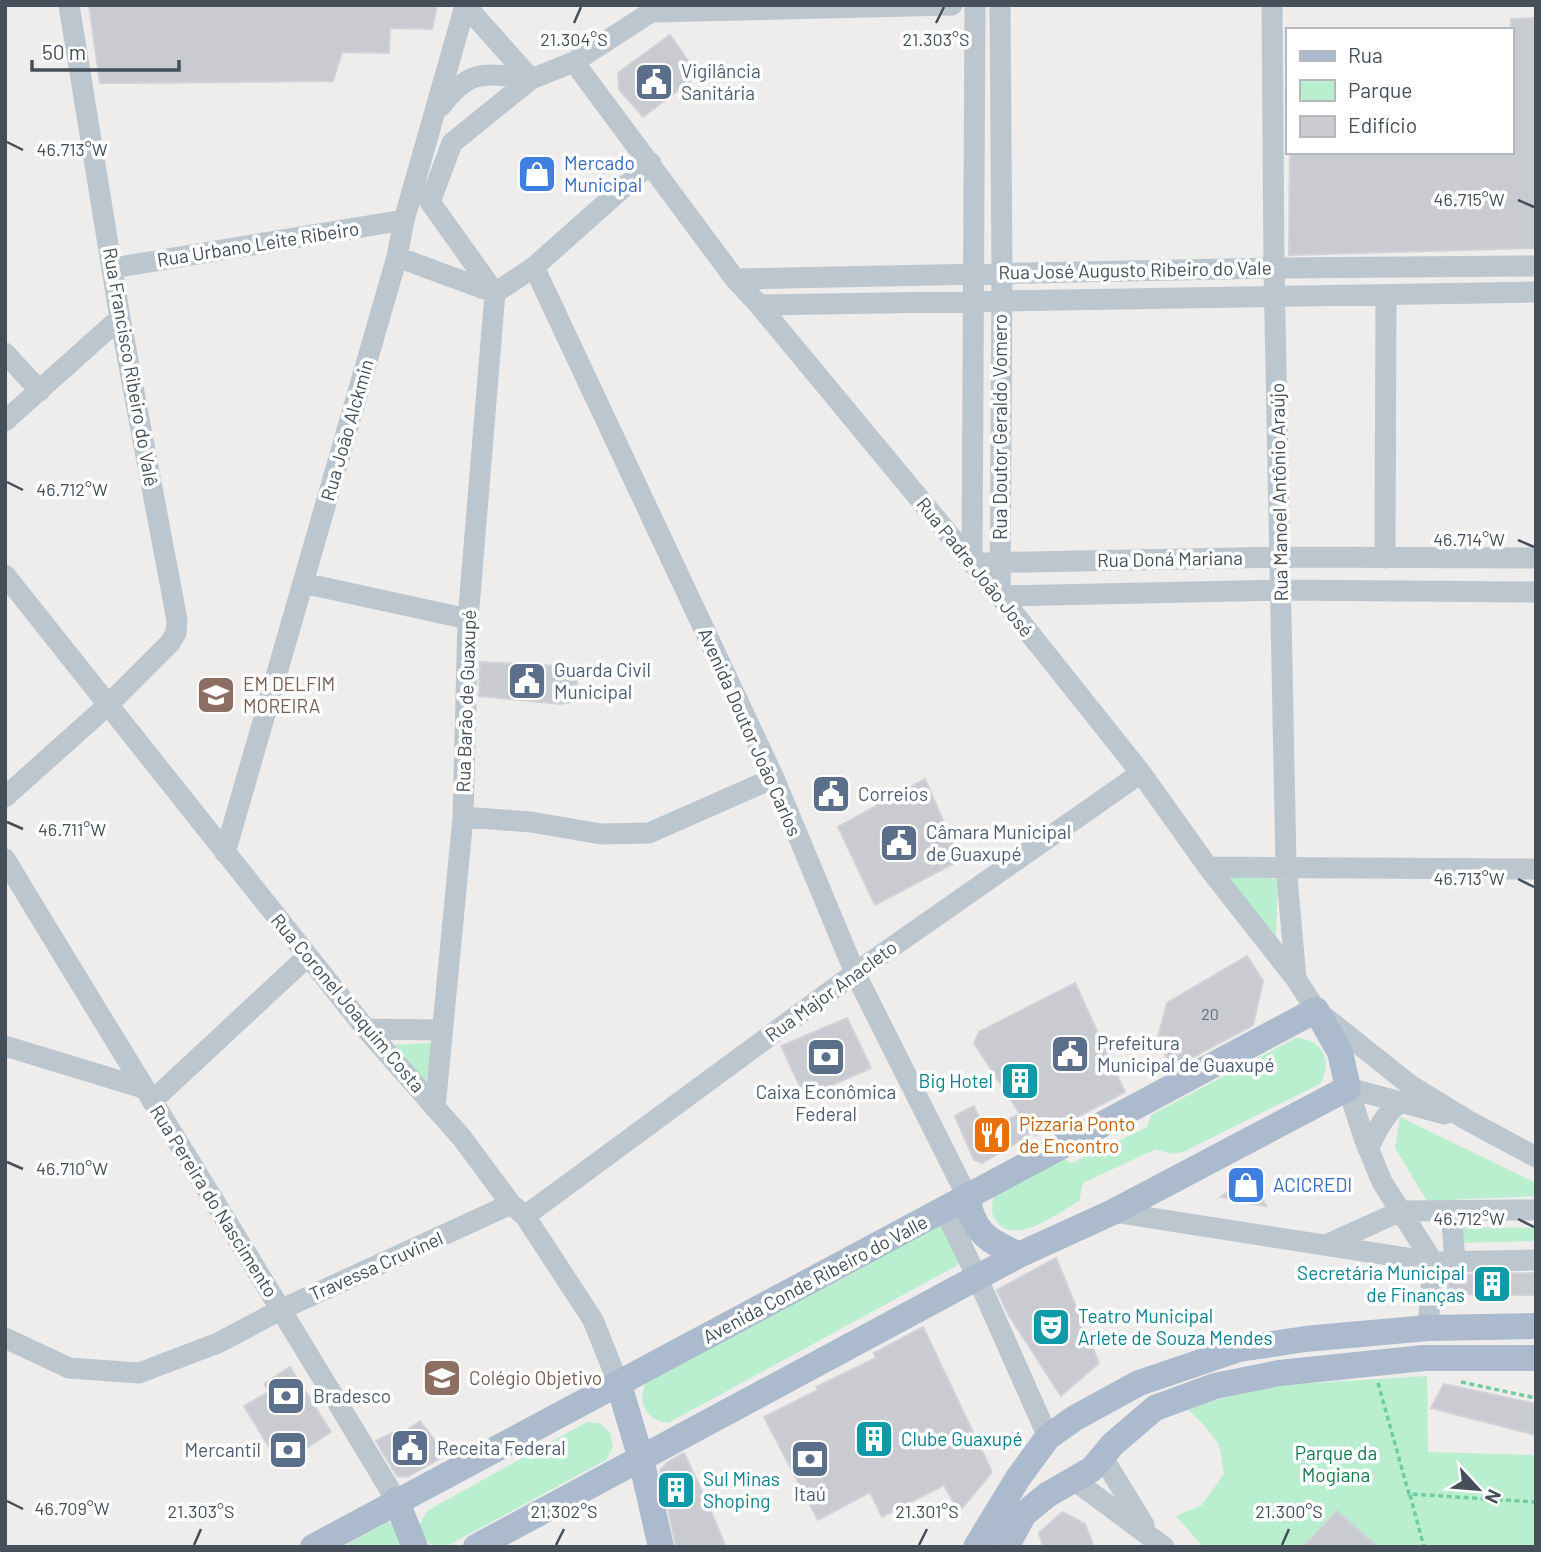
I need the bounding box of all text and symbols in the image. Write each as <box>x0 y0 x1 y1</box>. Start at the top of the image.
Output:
scale bar <box>32 28 178 72</box>
text: 21.304°S <box>540 28 608 50</box>
text: 21.303°S <box>903 28 969 50</box>
legend <box>1286 28 1513 154</box>
text: 50 m <box>42 39 86 64</box>
text: Rua <box>1348 42 1383 67</box>
place label: Vigilância Sanitária <box>681 59 761 104</box>
public building icon: Vigilância Sanitária <box>633 61 675 103</box>
text: Parque <box>1348 77 1413 102</box>
text: Edifício <box>1348 112 1417 137</box>
text: 46.713°W <box>37 138 108 160</box>
place label: Mercado Municipal <box>564 151 642 196</box>
shop icon: Mercado Municipal <box>516 153 558 195</box>
text: 46.715°W <box>1434 188 1505 210</box>
street label: Rua Urbano Leite Ribeiro <box>155 216 361 271</box>
street label: Rua Francisco Ribeiro do Valê <box>99 246 164 488</box>
street label: Rua José Augusto Ribeiro do Vale <box>998 256 1272 283</box>
street label: Rua Doutor Geraldo Vomero <box>988 314 1011 540</box>
street label: Rua João Alckmin <box>315 356 378 503</box>
street label: Rua Manoel Antônio Araújo <box>1265 383 1292 601</box>
text: 46.712°W <box>36 478 108 500</box>
street label: Rua Padre João José <box>912 492 1039 641</box>
text: 46.714°W <box>1433 528 1505 550</box>
street label: Rua Doná Mariana <box>1097 546 1243 571</box>
street label: Rua Barão de Guaxupé <box>451 609 480 793</box>
street label: Avenida Doutor João Carlos <box>694 624 807 840</box>
place label: Guarda Civil Municipal <box>554 658 651 703</box>
public building icon: Guarda Civil Municipal <box>506 660 548 702</box>
place label: EM DELFIM MOREIRA <box>243 672 335 717</box>
school or university icon: EM DELFIM MOREIRA <box>195 674 237 716</box>
public building icon: Correios <box>810 773 852 815</box>
place label: Correios <box>858 782 928 805</box>
text: 46.711°W <box>38 818 106 840</box>
place label: Câmara Municipal de Guaxupé <box>926 820 1071 865</box>
public building icon: Câmara Municipal de Guaxupé <box>878 822 920 864</box>
text: 46.713°W <box>1434 867 1505 889</box>
street label: Rua Coronel Joaquim Costa <box>267 909 430 1097</box>
street label: Rua Major Anacleto <box>760 935 901 1046</box>
house number: 20 <box>1201 1004 1219 1023</box>
place label: Prefeitura Municipal de Guaxupé <box>1097 1031 1275 1076</box>
public building icon: Prefeitura Municipal de Guaxupé <box>1049 1033 1091 1075</box>
bank icon: Caixa Econômica Federal <box>805 1036 847 1078</box>
building icon: Big Hotel <box>999 1060 1041 1102</box>
place label: Big Hotel <box>918 1069 993 1092</box>
place label: Caixa Econômica Federal <box>756 1080 896 1125</box>
street label: Rua Pereira do Nascimento <box>146 1100 283 1301</box>
place label: Pizzaria Ponto de Encontro <box>1019 1112 1135 1157</box>
restaurant icon: Pizzaria Ponto de Encontro <box>971 1114 1013 1156</box>
text: 46.710°W <box>36 1157 108 1179</box>
shop icon: ACICREDI <box>1225 1164 1267 1206</box>
place label: ACICREDI <box>1273 1173 1352 1196</box>
text: 46.712°W <box>1433 1207 1505 1229</box>
street label: Avenida Conde Ribeiro do Valle <box>699 1209 931 1348</box>
street label: Travessa Cruvinel <box>306 1226 446 1305</box>
place label: Secretária Municipal de Finanças <box>1297 1261 1465 1306</box>
building icon: Secretária Municipal de Finanças <box>1471 1263 1513 1305</box>
place label: Teatro Municipal Arlete de Souza Mendes <box>1078 1304 1273 1349</box>
theatre icon: Teatro Municipal Arlete de Souza Mendes <box>1030 1306 1072 1348</box>
school or university icon: Colégio Objetivo <box>421 1357 463 1399</box>
place label: Colégio Objetivo <box>469 1366 602 1389</box>
bank icon: Bradesco <box>265 1375 307 1417</box>
place label: Bradesco <box>313 1384 391 1407</box>
building icon: Clube Guaxupé <box>853 1418 895 1460</box>
public building icon: Receita Federal <box>389 1427 431 1469</box>
place label: Clube Guaxupé <box>901 1427 1023 1450</box>
bank icon: Mercantil <box>267 1429 309 1471</box>
place label: Receita Federal <box>437 1436 566 1459</box>
place label: Mercantil <box>185 1438 261 1461</box>
bank icon: Itaú <box>789 1438 831 1480</box>
park label: Parque da Mogiana <box>1295 1441 1377 1486</box>
north arrow <box>1443 1454 1513 1524</box>
place label: Sul Minas Shoping <box>703 1467 780 1512</box>
building icon: Sul Minas Shoping <box>655 1469 697 1511</box>
place label: Itaú <box>794 1482 826 1505</box>
text: N <box>1481 1486 1507 1507</box>
text: 46.709°W <box>35 1497 110 1519</box>
text: 21.303°S <box>168 1500 234 1522</box>
text: 21.302°S <box>530 1500 598 1522</box>
text: 21.301°S <box>895 1500 959 1522</box>
text: 21.300°S <box>1255 1500 1323 1522</box>

